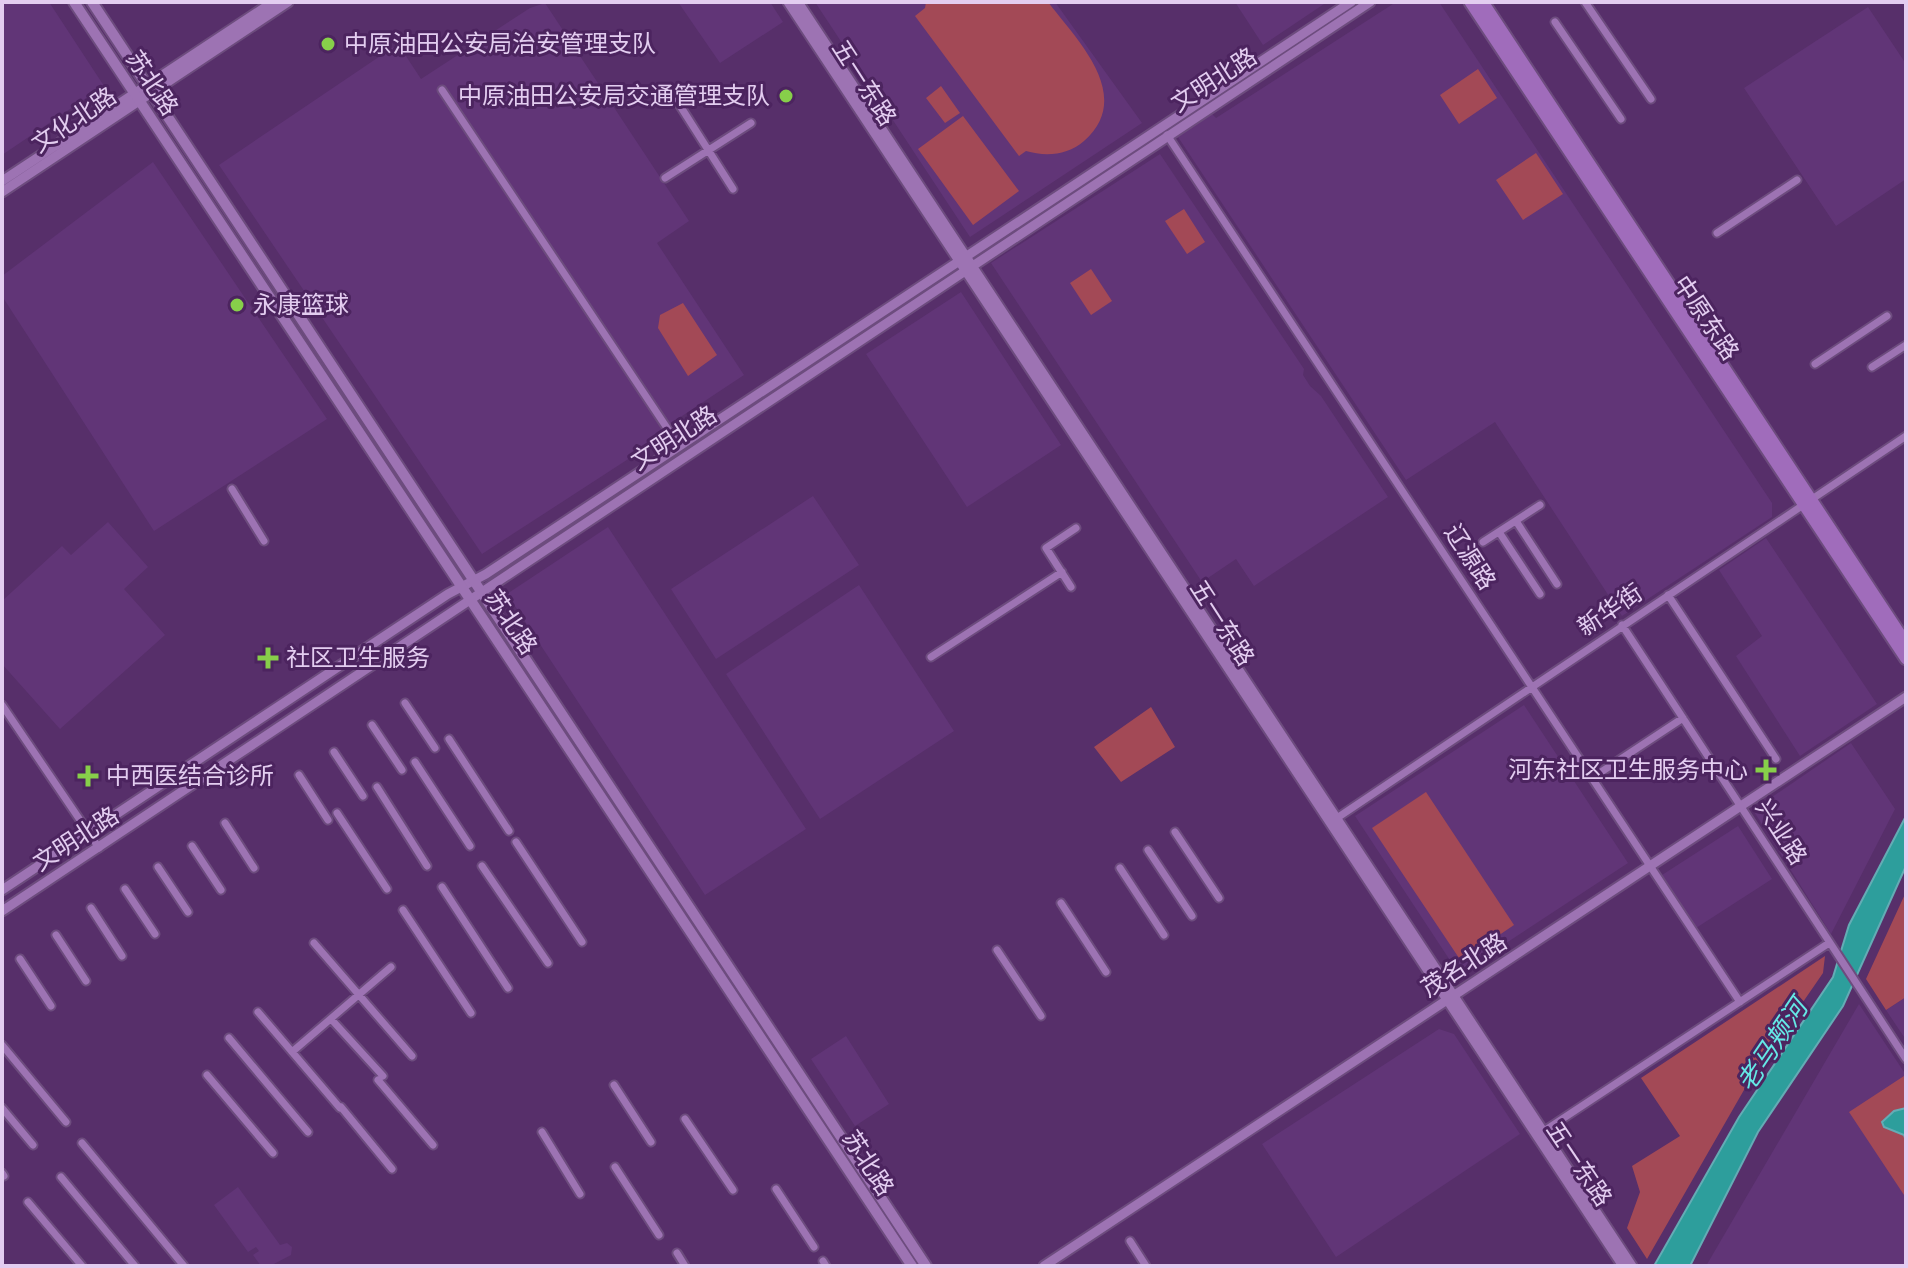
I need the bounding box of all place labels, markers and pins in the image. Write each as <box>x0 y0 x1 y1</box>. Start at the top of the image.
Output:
place label: 中原油田公安局治安管理支队 <box>344 30 656 58</box>
marker: 中原油田公安局治安管理支队 <box>319 35 337 53</box>
place label: 中原油田公安局交通管理支队 <box>458 82 770 110</box>
marker: 中原油田公安局交通管理支队 <box>777 87 795 105</box>
place label: 永康篮球 <box>253 291 349 319</box>
marker: 永康篮球 <box>228 296 246 314</box>
place label: 社区卫生服务 <box>286 644 430 672</box>
marker: 社区卫生服务 <box>257 647 279 669</box>
place label: 河东社区卫生服务中心 <box>1508 756 1748 784</box>
marker: 河东社区卫生服务中心 <box>1755 759 1777 781</box>
place label: 中西医结合诊所 <box>106 762 274 790</box>
marker: 中西医结合诊所 <box>77 765 99 787</box>

